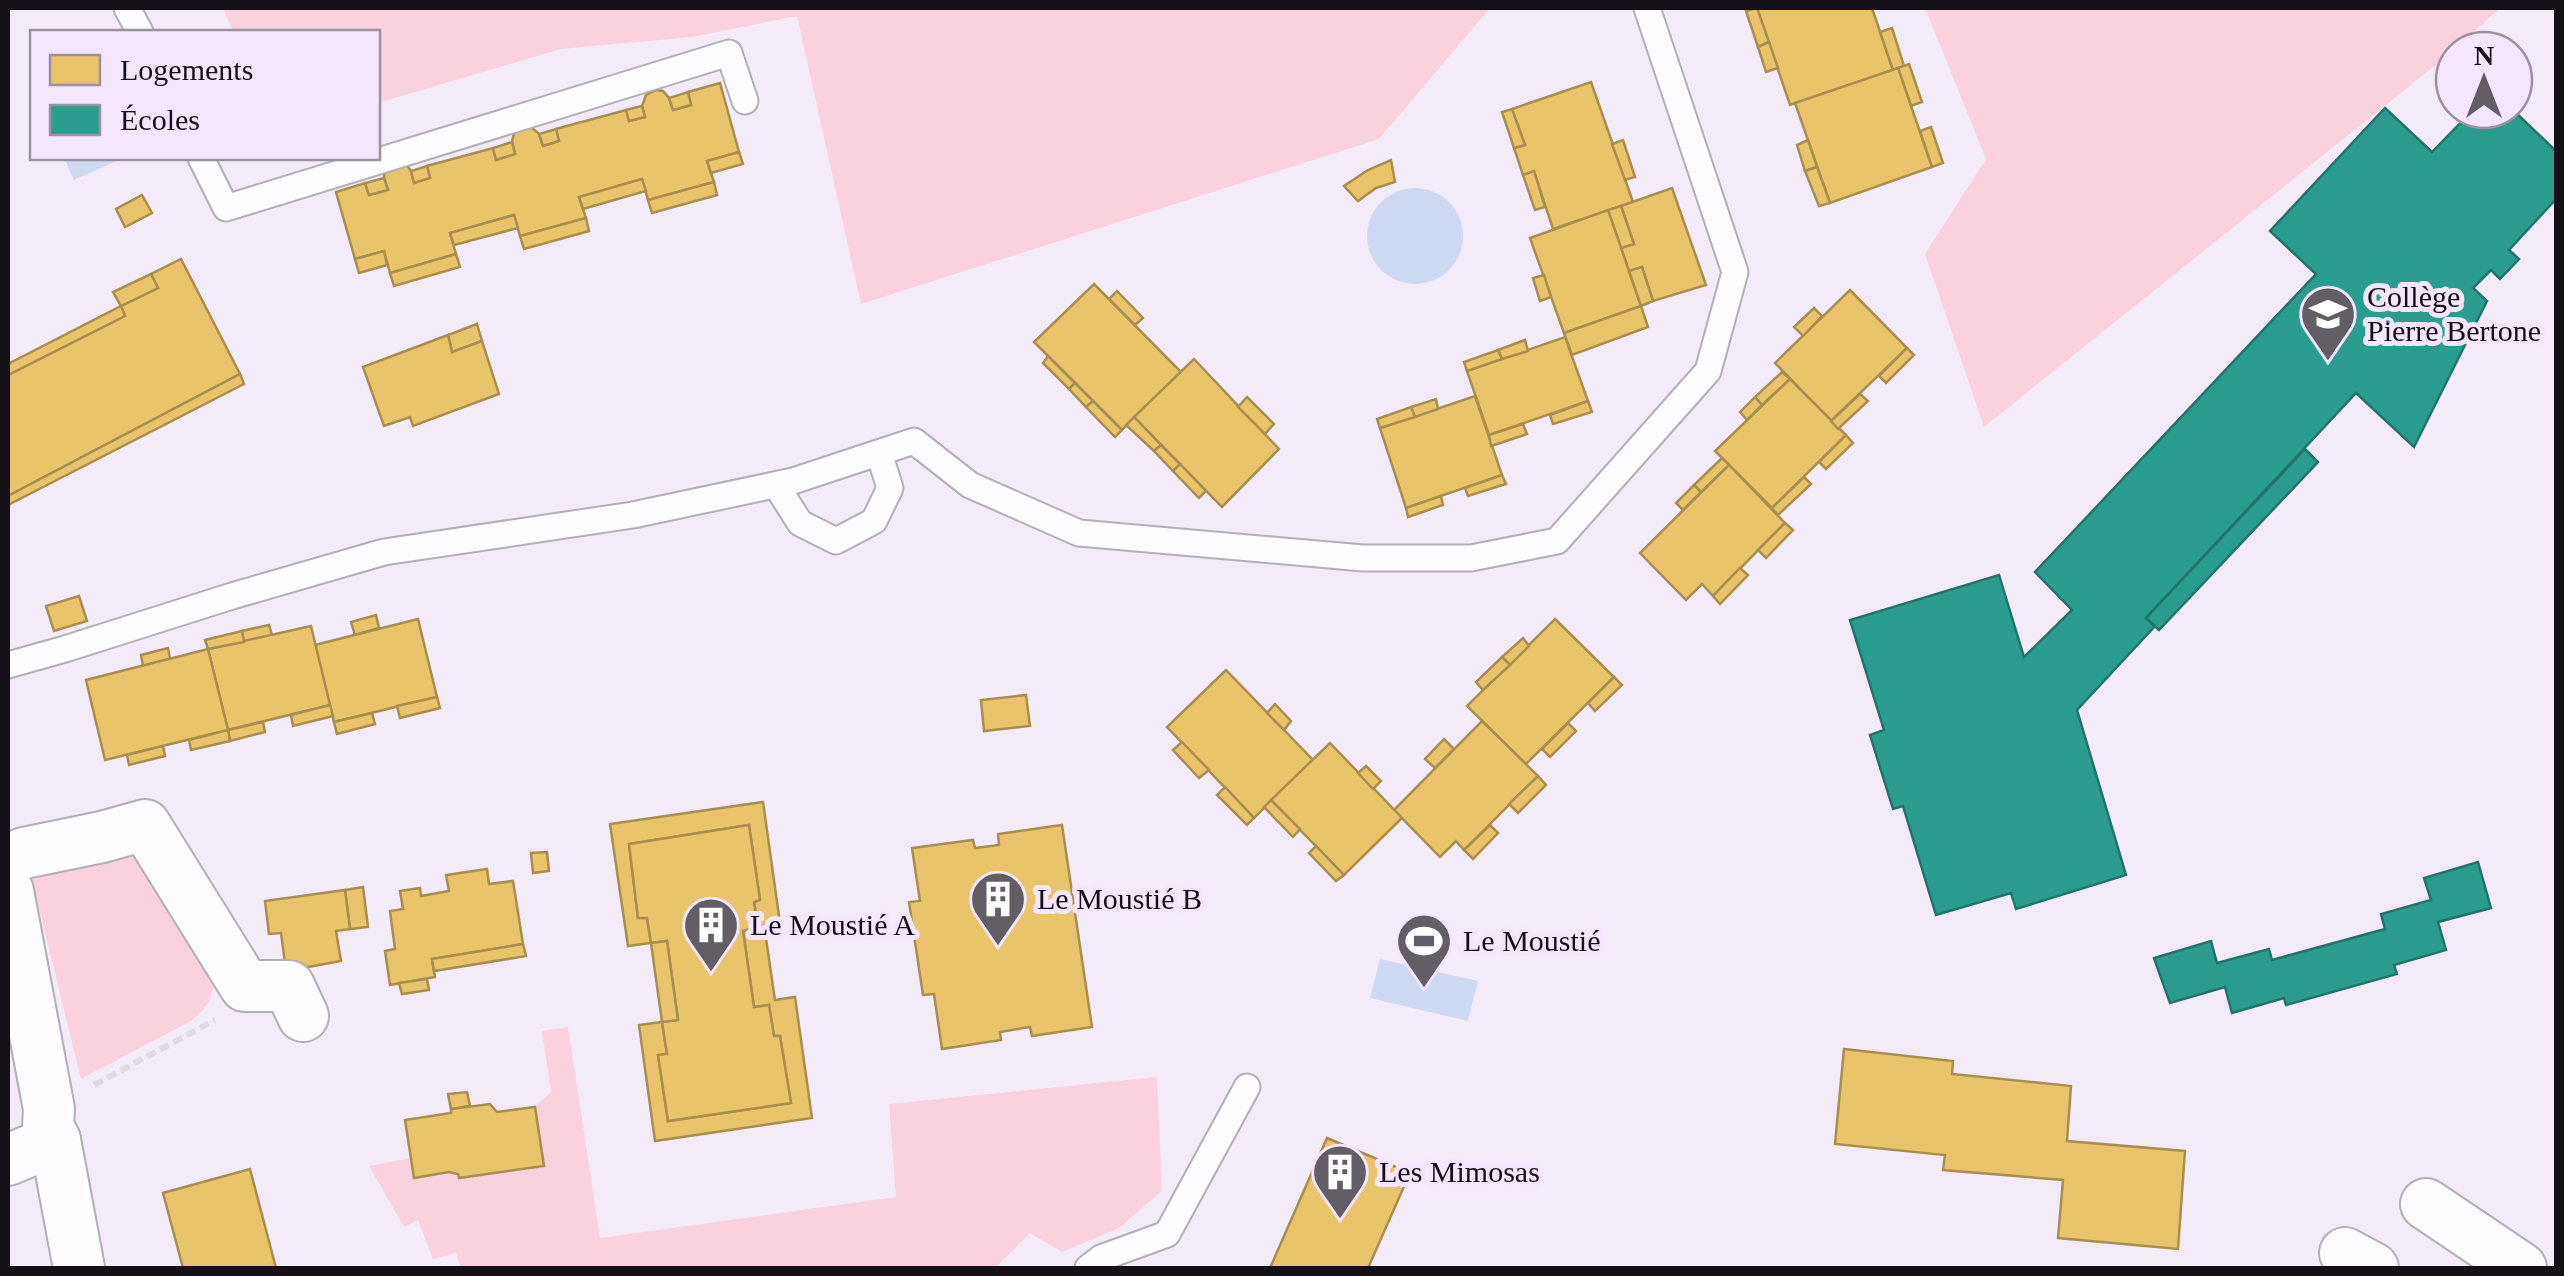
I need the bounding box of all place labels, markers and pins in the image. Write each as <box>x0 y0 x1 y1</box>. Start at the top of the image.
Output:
place label: Collège Pierre Bertone <box>2367 280 2541 347</box>
school or university icon: Collège Pierre Bertone <box>2298 284 2358 363</box>
building icon: Le Moustié B <box>968 869 1028 948</box>
place label: Le Moustié B <box>1037 882 1202 915</box>
building icon: Le Moustié A <box>681 895 741 974</box>
place label: Le Moustié A <box>750 908 915 941</box>
sports icon: Le Moustié <box>1394 911 1454 990</box>
place label: Le Moustié <box>1463 924 1600 957</box>
building icon: Les Mimosas <box>1310 1142 1370 1221</box>
place label: Les Mimosas <box>1379 1155 1540 1188</box>

